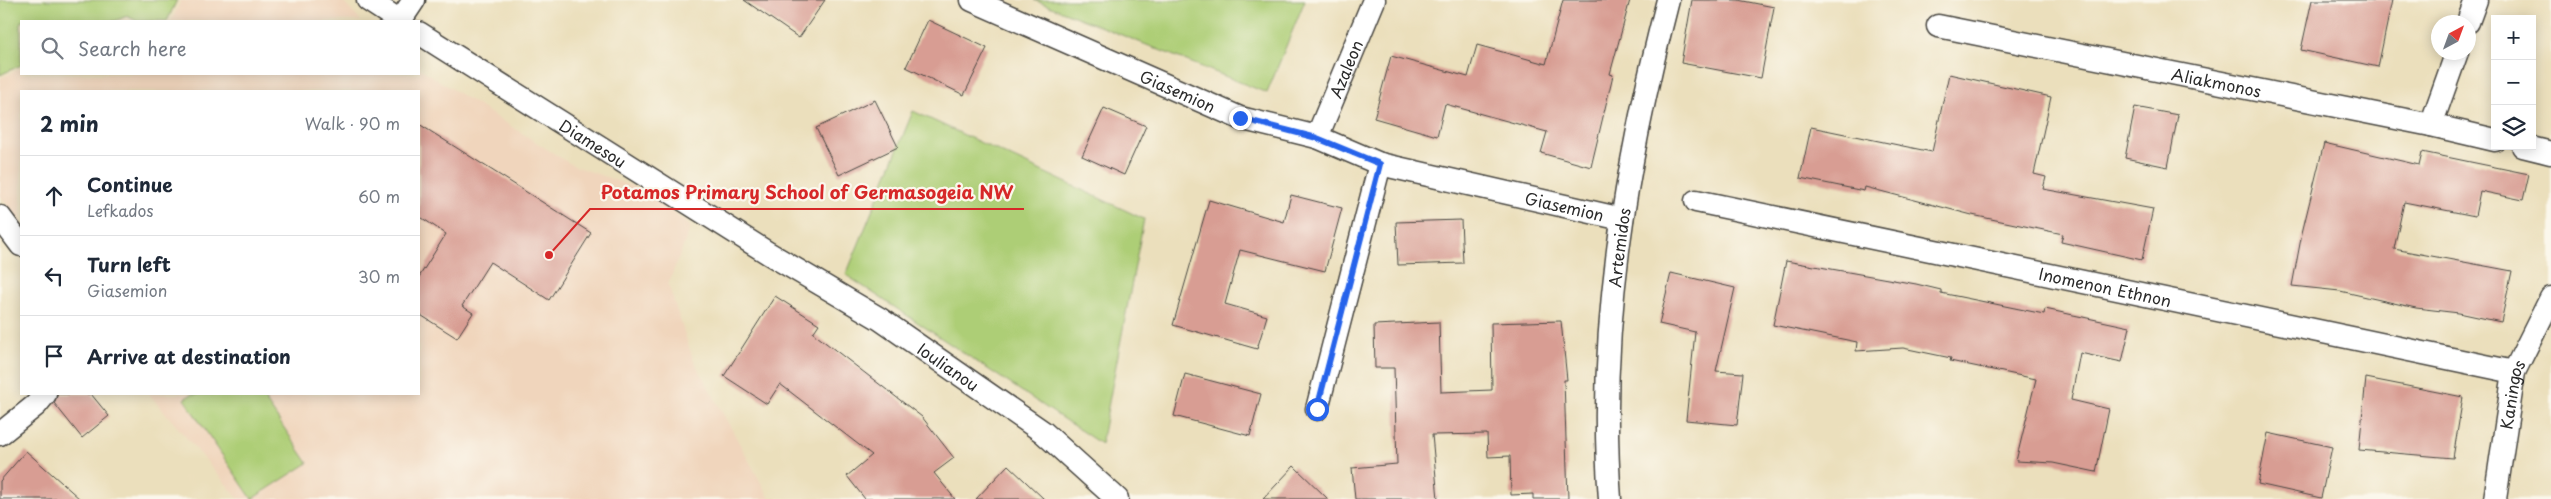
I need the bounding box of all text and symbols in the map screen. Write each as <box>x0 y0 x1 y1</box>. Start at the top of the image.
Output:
north arrow <box>2431 15 2476 60</box>
map controls <box>2491 15 2536 150</box>
button: + <box>2491 15 2536 60</box>
search box <box>20 20 420 75</box>
icon: search <box>38 34 66 62</box>
text: Search here <box>78 34 187 62</box>
street label: Azaleon <box>1323 36 1368 101</box>
button: − <box>2491 60 2536 105</box>
street label: Aliakmonos <box>2170 61 2263 103</box>
street label: Giasemion <box>1136 63 1220 118</box>
button: layers <box>2491 105 2536 150</box>
text: 2 min <box>40 107 99 139</box>
route end <box>1229 107 1252 130</box>
text: Walk · 90 m <box>305 111 400 135</box>
street label: Diamesou <box>555 113 631 173</box>
text: Continue <box>87 170 173 198</box>
callout: Potamos Primary School of Germasogeia NW <box>590 176 1024 209</box>
text: Potamos Primary School of Germasogeia NW <box>601 178 1014 205</box>
icon: ahead <box>40 182 68 210</box>
text: 60 m <box>358 184 400 208</box>
street label: Giasemion <box>1523 185 1606 227</box>
text: Lefkados <box>87 198 154 222</box>
street label: Artemidos <box>1602 206 1636 289</box>
text: Turn left <box>87 250 171 278</box>
street label: Inomenon Ethnon <box>2037 261 2174 312</box>
icon: left <box>40 262 68 290</box>
text: 30 m <box>358 264 400 288</box>
text: Giasemion <box>87 278 167 302</box>
street label: Ioulianou <box>913 337 984 396</box>
icon: arrive <box>40 342 68 370</box>
text: Arrive at destination <box>87 342 291 370</box>
street label: Kaningos <box>2494 355 2531 431</box>
route start <box>1306 398 1329 421</box>

